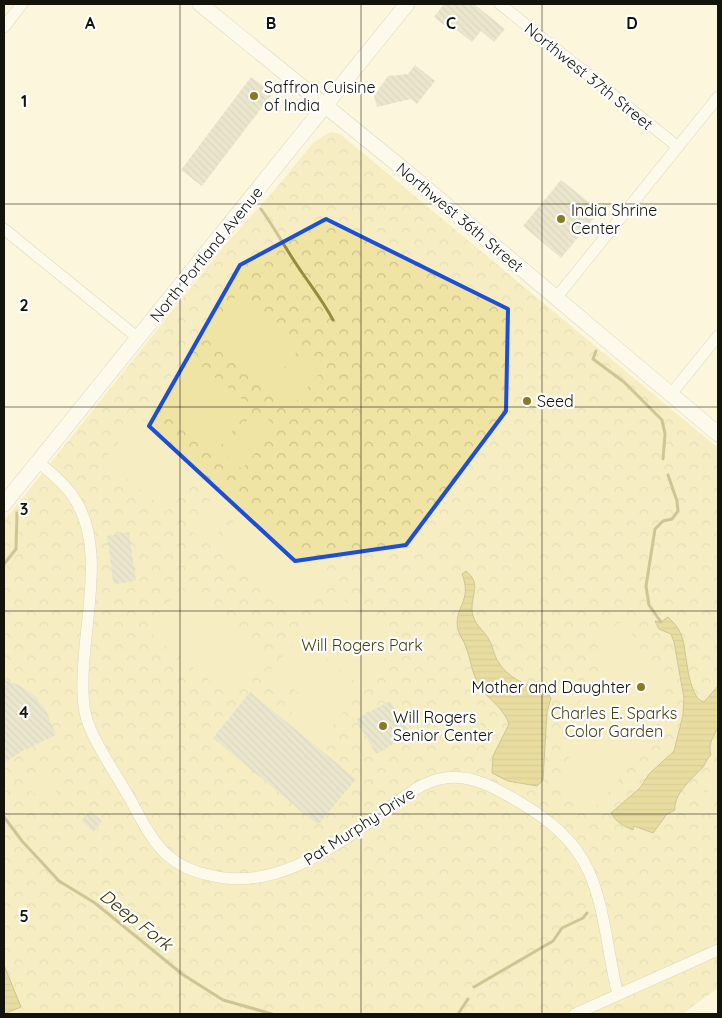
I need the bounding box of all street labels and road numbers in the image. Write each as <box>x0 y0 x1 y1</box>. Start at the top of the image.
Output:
street label: Northwest 37th Street <box>521 18 657 134</box>
street label: Northwest 36th Street <box>392 158 528 276</box>
street label: North Portland Avenue <box>145 182 267 326</box>
street label: Pat Murphy Drive <box>300 783 418 869</box>

